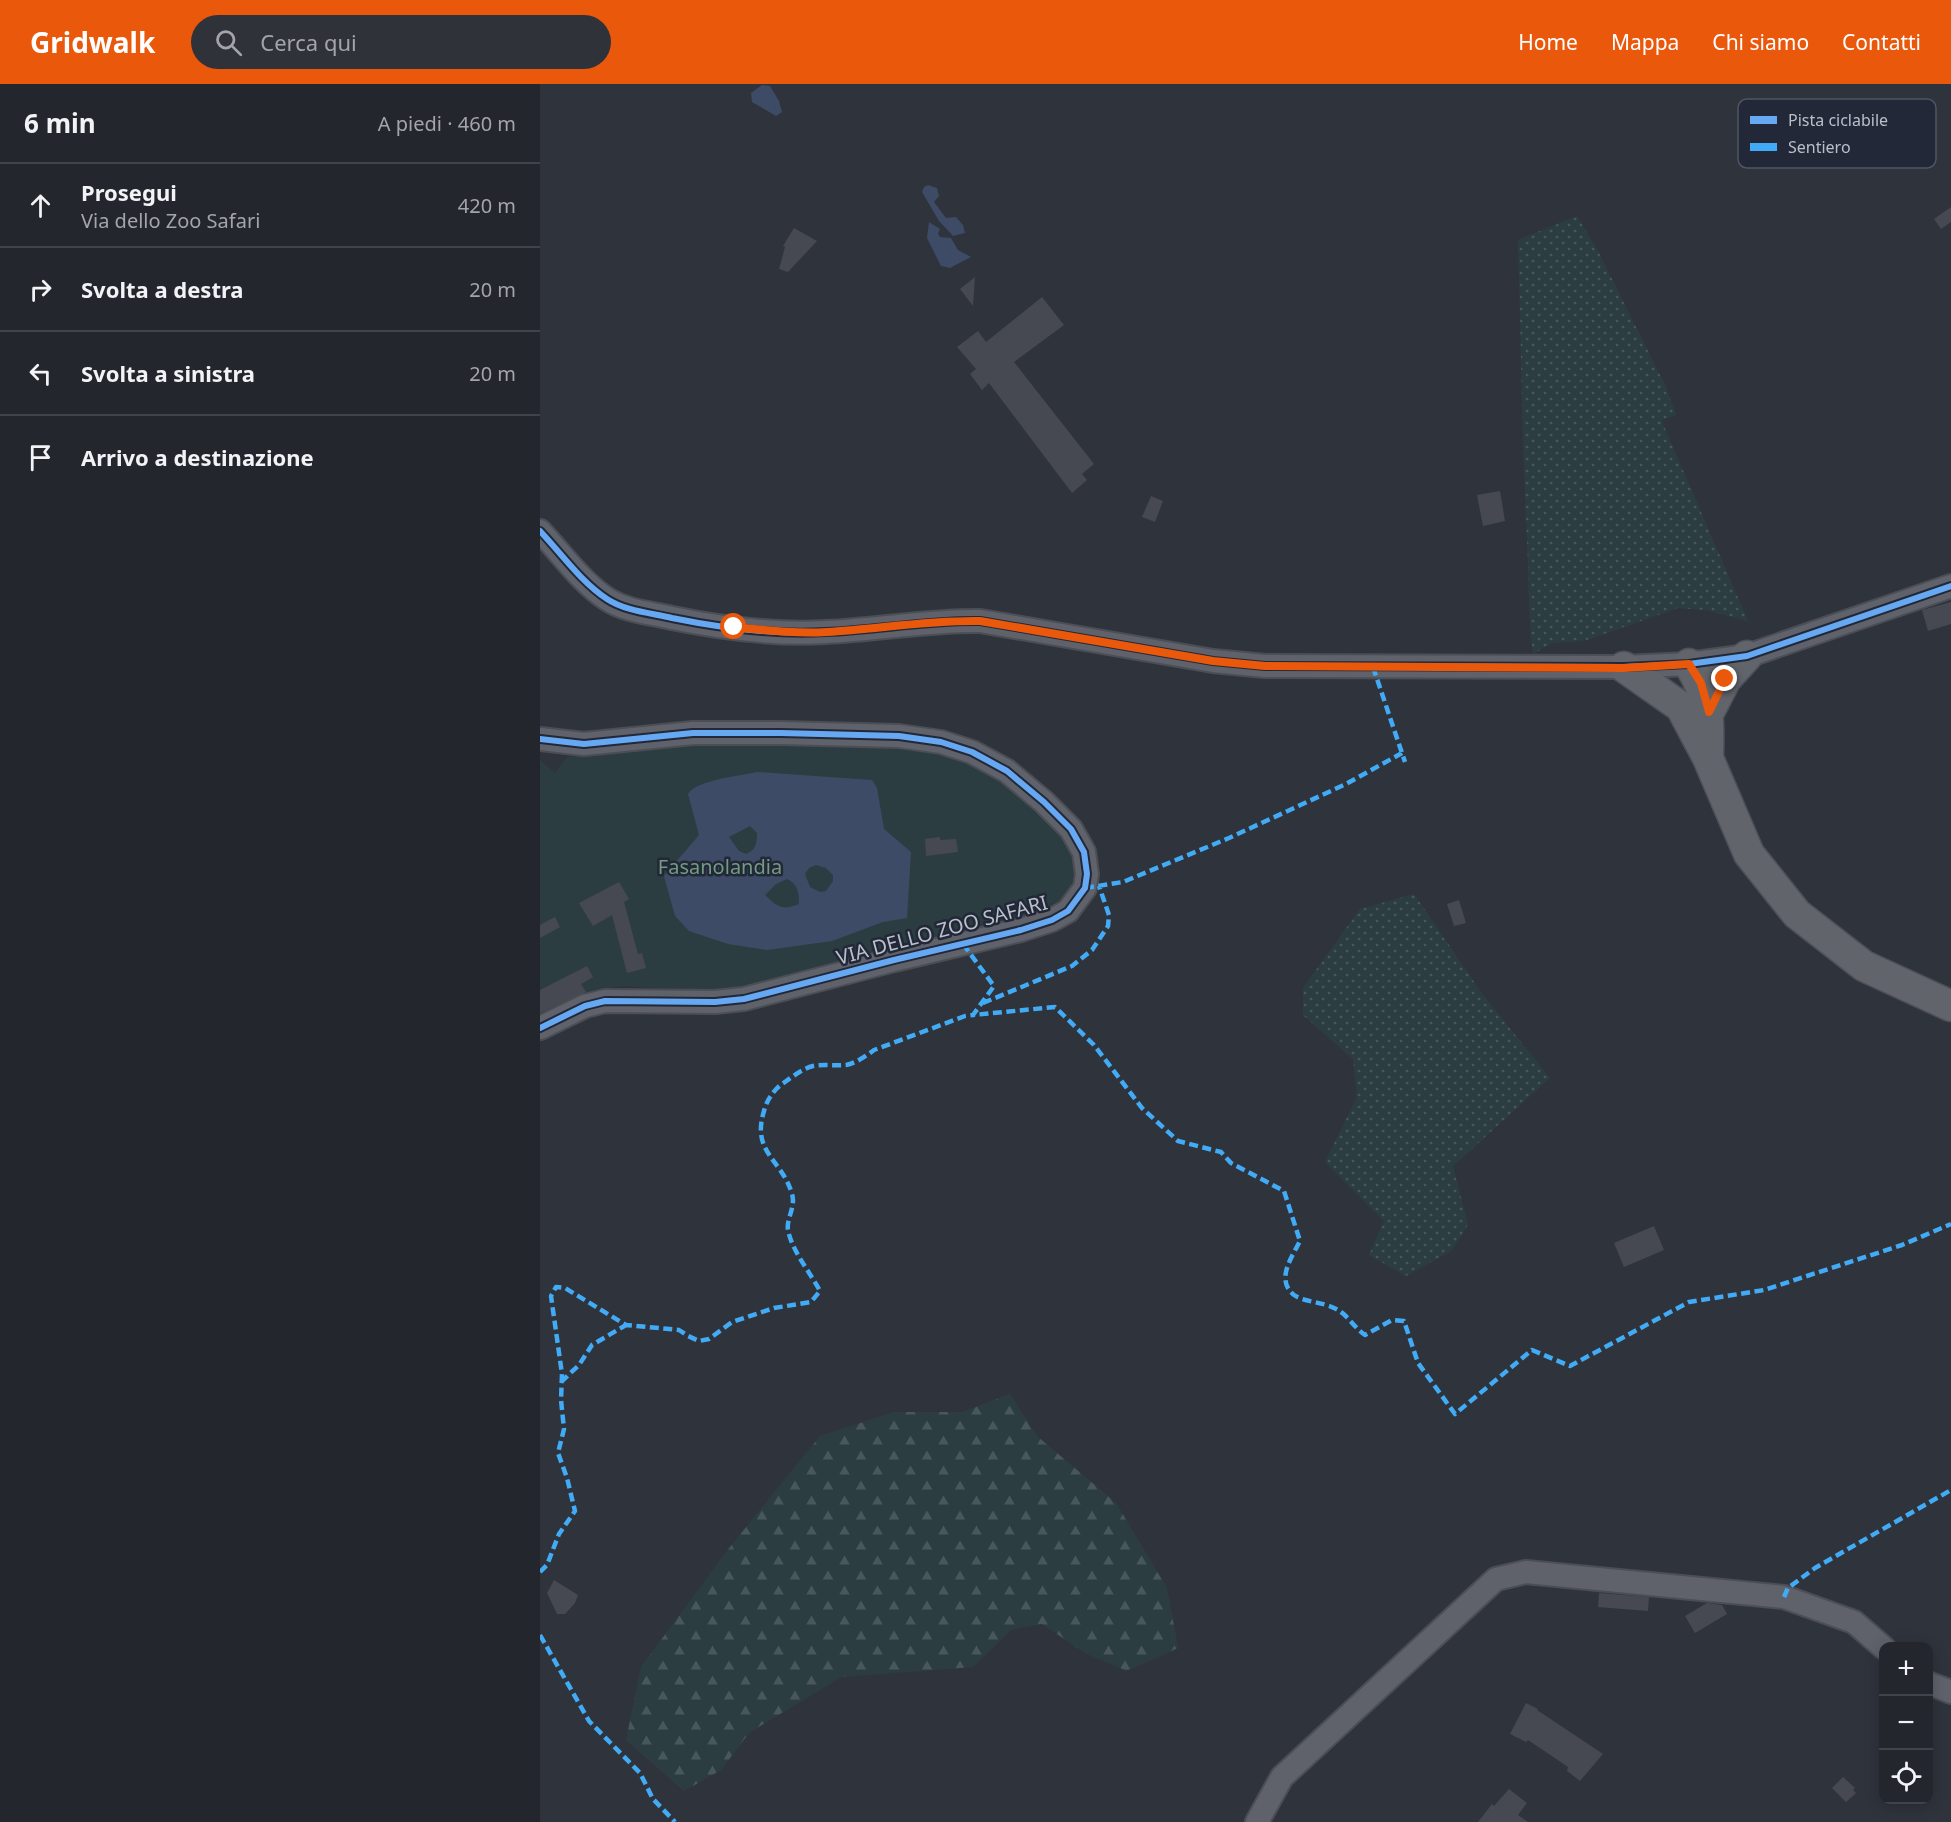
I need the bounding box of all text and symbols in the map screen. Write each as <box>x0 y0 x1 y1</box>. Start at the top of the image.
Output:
search box <box>191 15 611 69</box>
text: Gridwalk <box>30 23 155 61</box>
icon: search <box>212 26 245 59</box>
text: Cerca qui <box>260 27 357 57</box>
text: Home <box>1518 28 1578 56</box>
text: Mappa <box>1611 28 1679 56</box>
text: Chi siamo <box>1712 28 1809 56</box>
text: Contatti <box>1842 28 1921 56</box>
legend <box>1738 99 1936 168</box>
text: 6 min <box>24 105 96 141</box>
text: Pista ciclabile <box>1788 109 1888 131</box>
text: A piedi · 460 m <box>378 110 516 137</box>
text: Sentiero <box>1788 136 1851 158</box>
text: Prosegui <box>81 177 177 207</box>
icon: ahead <box>24 189 57 222</box>
text: 420 m <box>458 192 516 219</box>
text: Via dello Zoo Safari <box>81 207 260 234</box>
icon: right <box>24 273 57 306</box>
text: Svolta a destra <box>81 274 244 304</box>
text: 20 m <box>469 276 516 303</box>
icon: left <box>24 357 57 390</box>
text: Svolta a sinistra <box>81 358 255 388</box>
text: 20 m <box>469 360 516 387</box>
icon: arrive <box>24 441 57 474</box>
text: Arrivo a destinazione <box>81 442 314 472</box>
route start <box>720 613 746 639</box>
route end <box>1711 665 1737 691</box>
park label: Fasanolandia <box>658 853 782 880</box>
street label: VIA DELLO ZOO SAFARI <box>833 888 1050 971</box>
map controls <box>1879 1642 1933 1804</box>
button: + <box>1879 1642 1933 1696</box>
button: − <box>1879 1696 1933 1750</box>
button: locate <box>1879 1750 1933 1804</box>

